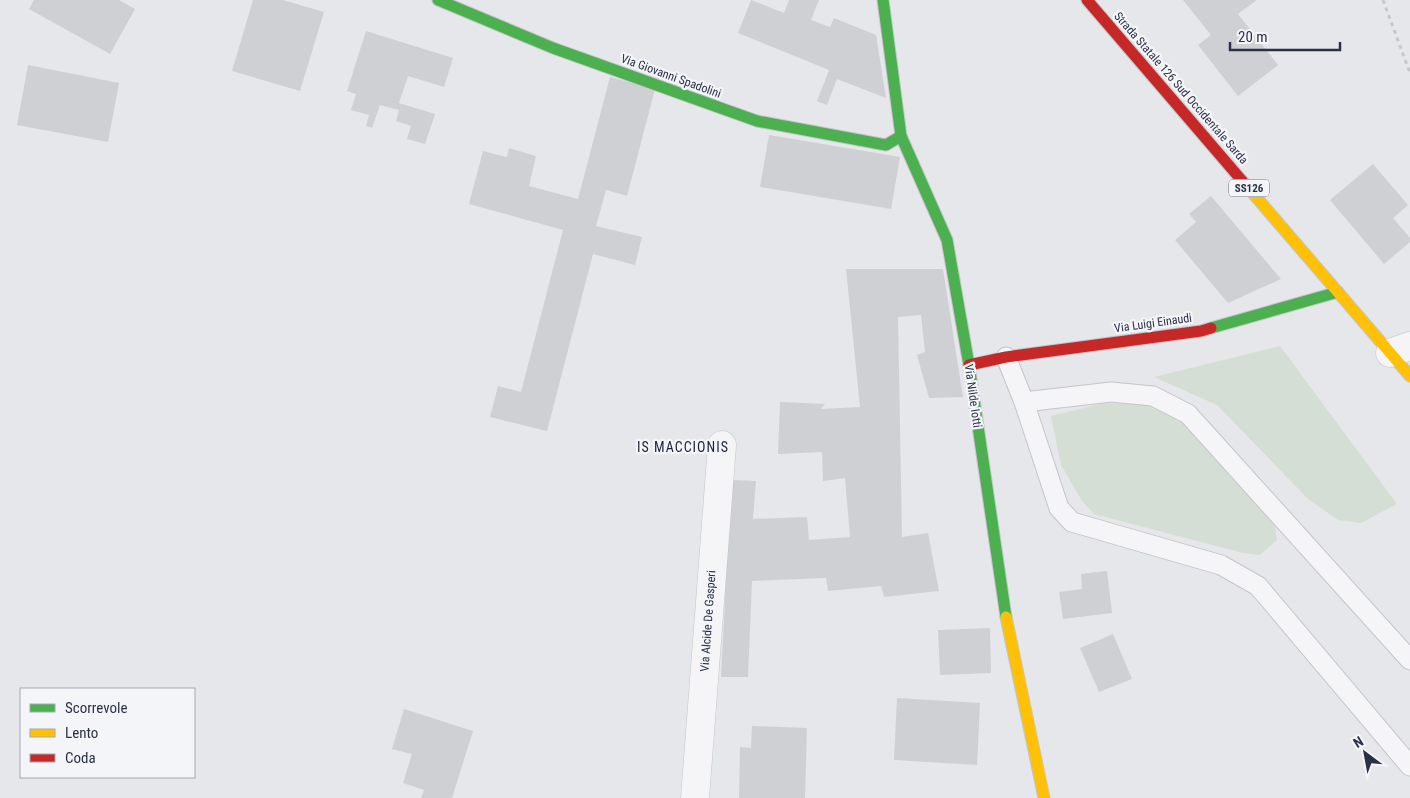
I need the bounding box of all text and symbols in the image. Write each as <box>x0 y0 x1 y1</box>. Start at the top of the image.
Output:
street label: Strada Statale 126 Sud Occidentale Sarda <box>1111 9 1251 167</box>
scale bar <box>1230 20 1340 52</box>
text: 20 m <box>1238 28 1268 46</box>
street label: Via Giovanni Spadolini <box>619 51 723 101</box>
road number: SS126 <box>1229 180 1269 197</box>
street label: Via Luigi Einaudi <box>1113 311 1193 335</box>
street label: Via Nilde Iotti <box>962 363 984 429</box>
district label: IS MACCIONIS <box>637 439 729 455</box>
street label: Via Alcide De Gasperi <box>697 570 719 672</box>
legend <box>20 688 195 778</box>
text: Scorrevole <box>65 699 127 717</box>
text: Lento <box>65 724 98 742</box>
north arrow <box>1340 728 1390 778</box>
text: N <box>1350 733 1366 751</box>
text: Coda <box>65 749 96 767</box>

